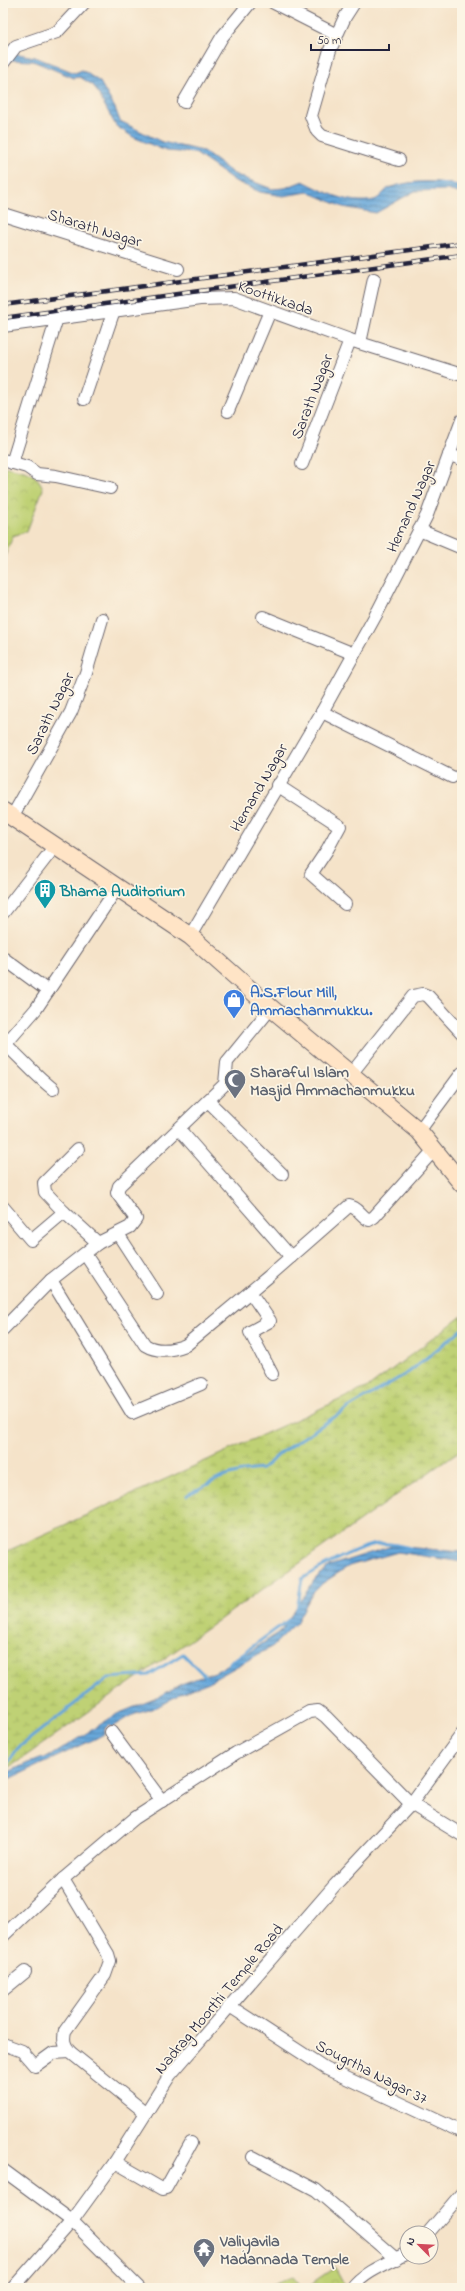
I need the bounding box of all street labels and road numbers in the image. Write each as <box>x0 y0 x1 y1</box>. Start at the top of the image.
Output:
street label: Sharath Nagar <box>44 203 144 255</box>
street label: Koottikkada <box>234 275 316 323</box>
street label: Sarath Nagar <box>286 350 340 443</box>
street label: Hemand Nagar <box>381 457 443 557</box>
street label: Sarath Nagar <box>20 668 81 759</box>
street label: Hemand Nagar <box>225 739 295 837</box>
street label: Nadrag Moorthi Temple Road <box>149 1919 290 2080</box>
street label: Sougrtha Nagar 37 <box>311 2034 432 2112</box>

